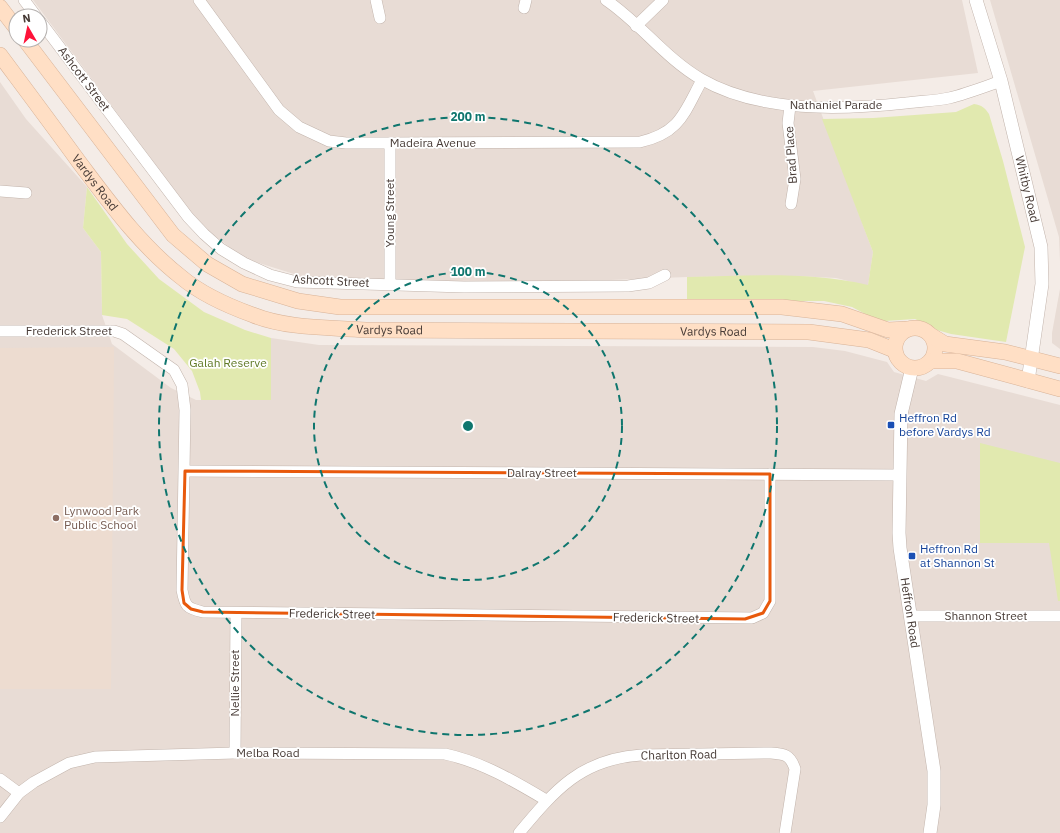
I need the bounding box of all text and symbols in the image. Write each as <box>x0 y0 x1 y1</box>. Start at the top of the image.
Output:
north arrow <box>8 8 48 48</box>
text: N <box>21 11 31 26</box>
street label: Ashcott Street <box>55 43 114 114</box>
street label: Nathaniel Parade <box>790 97 883 112</box>
text: 200 m <box>450 109 486 124</box>
street label: Brad Place <box>781 125 800 184</box>
street label: Madeira Avenue <box>390 135 477 150</box>
street label: Vardys Road <box>69 151 121 214</box>
street label: Whitby Road <box>1012 154 1043 224</box>
street label: Young Street <box>382 179 397 247</box>
text: 100 m <box>450 264 486 279</box>
street label: Ashcott Street <box>292 271 370 290</box>
street label: Vardys Road <box>356 321 423 337</box>
street label: Frederick Street <box>26 323 112 338</box>
street label: Vardys Road <box>680 323 747 339</box>
park label: Galah Reserve <box>189 355 267 370</box>
place label: Heffron Rd before Vardys Rd <box>899 410 991 439</box>
centre of rings <box>461 419 475 433</box>
marker: Heffron Rd before Vardys Rd <box>886 420 896 430</box>
street label: Dalray Street <box>507 465 577 480</box>
place label: Lynwood Park Public School <box>64 503 140 532</box>
marker: Lynwood Park Public School <box>51 513 61 523</box>
place label: Heffron Rd at Shannon St <box>920 541 995 570</box>
marker: Heffron Rd at Shannon St <box>907 551 917 561</box>
street label: Heffron Road <box>898 576 923 649</box>
street label: Frederick Street <box>289 605 375 622</box>
street label: Shannon Street <box>944 608 1028 623</box>
street label: Frederick Street <box>613 609 699 626</box>
street label: Nellie Street <box>227 650 242 716</box>
street label: Melba Road <box>236 745 300 760</box>
street label: Charlton Road <box>641 746 717 763</box>

